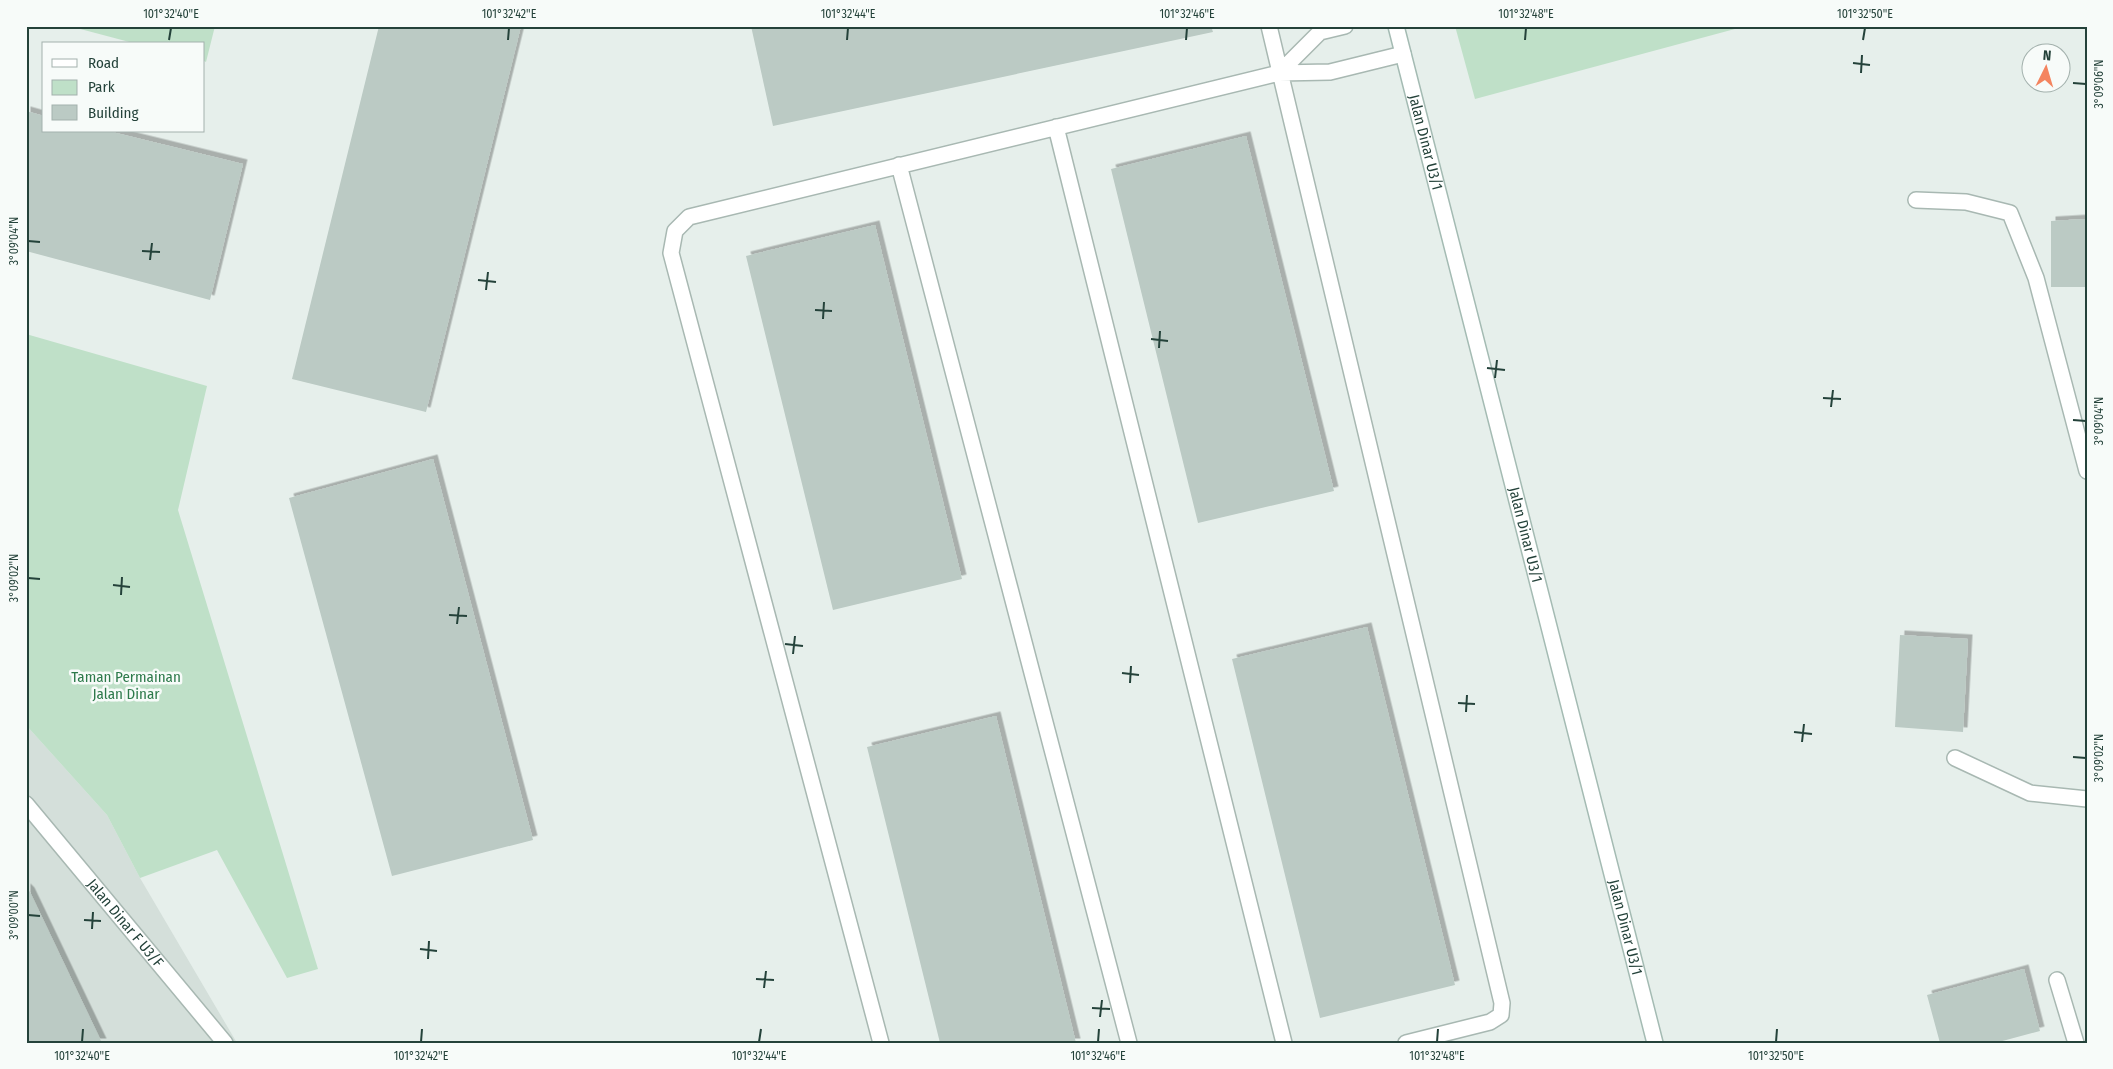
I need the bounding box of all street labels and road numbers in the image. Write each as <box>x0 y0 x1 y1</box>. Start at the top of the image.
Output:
street label: Jalan Dinar U3/1 <box>1405 93 1446 192</box>
street label: Jalan Dinar U3/1 <box>1505 485 1546 584</box>
street label: Jalan Dinar F U3/F <box>83 875 167 971</box>
street label: Jalan Dinar U3/1 <box>1605 878 1646 977</box>

